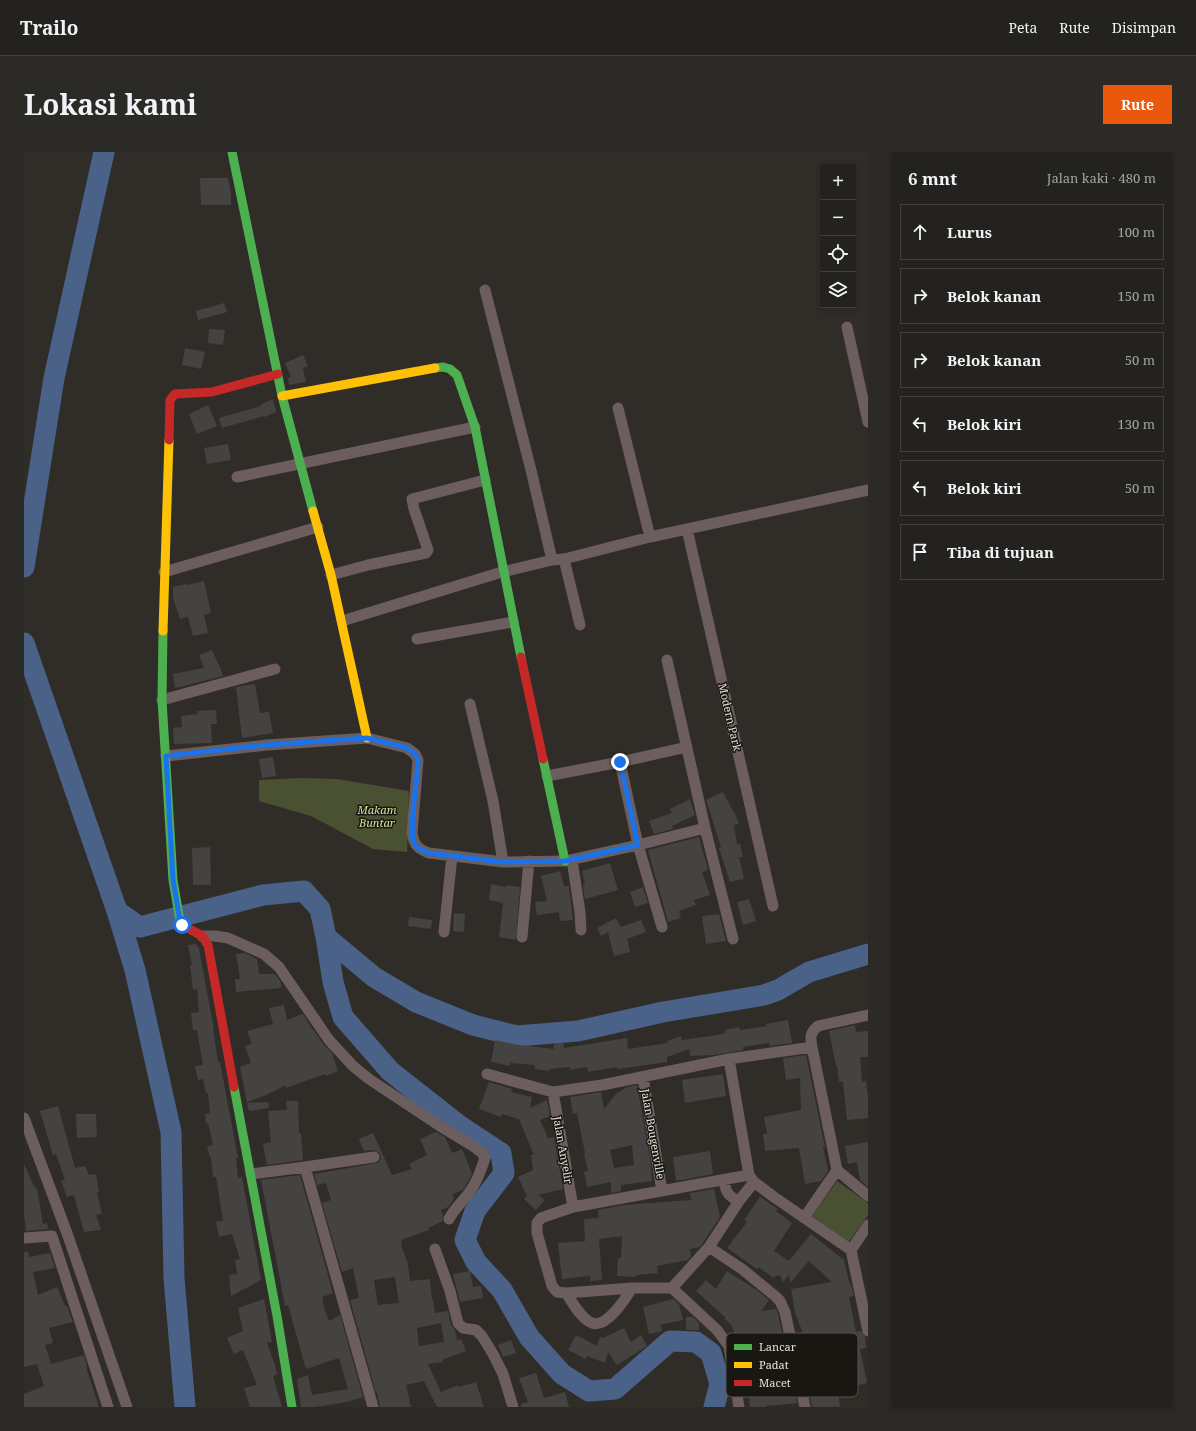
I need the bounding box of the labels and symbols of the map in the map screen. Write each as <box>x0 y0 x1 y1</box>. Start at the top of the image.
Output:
street label: Modern Park <box>715 682 746 753</box>
route end <box>611 753 629 771</box>
park label: Makam Buntar <box>356 802 397 830</box>
route start <box>173 916 191 934</box>
street label: Jalan Bougenville <box>638 1086 669 1180</box>
street label: Jalan Anyelir <box>550 1114 577 1186</box>
legend <box>726 1333 858 1397</box>
text: Lancar <box>759 1339 797 1354</box>
text: Padat <box>759 1357 789 1372</box>
text: Macet <box>759 1375 791 1390</box>

